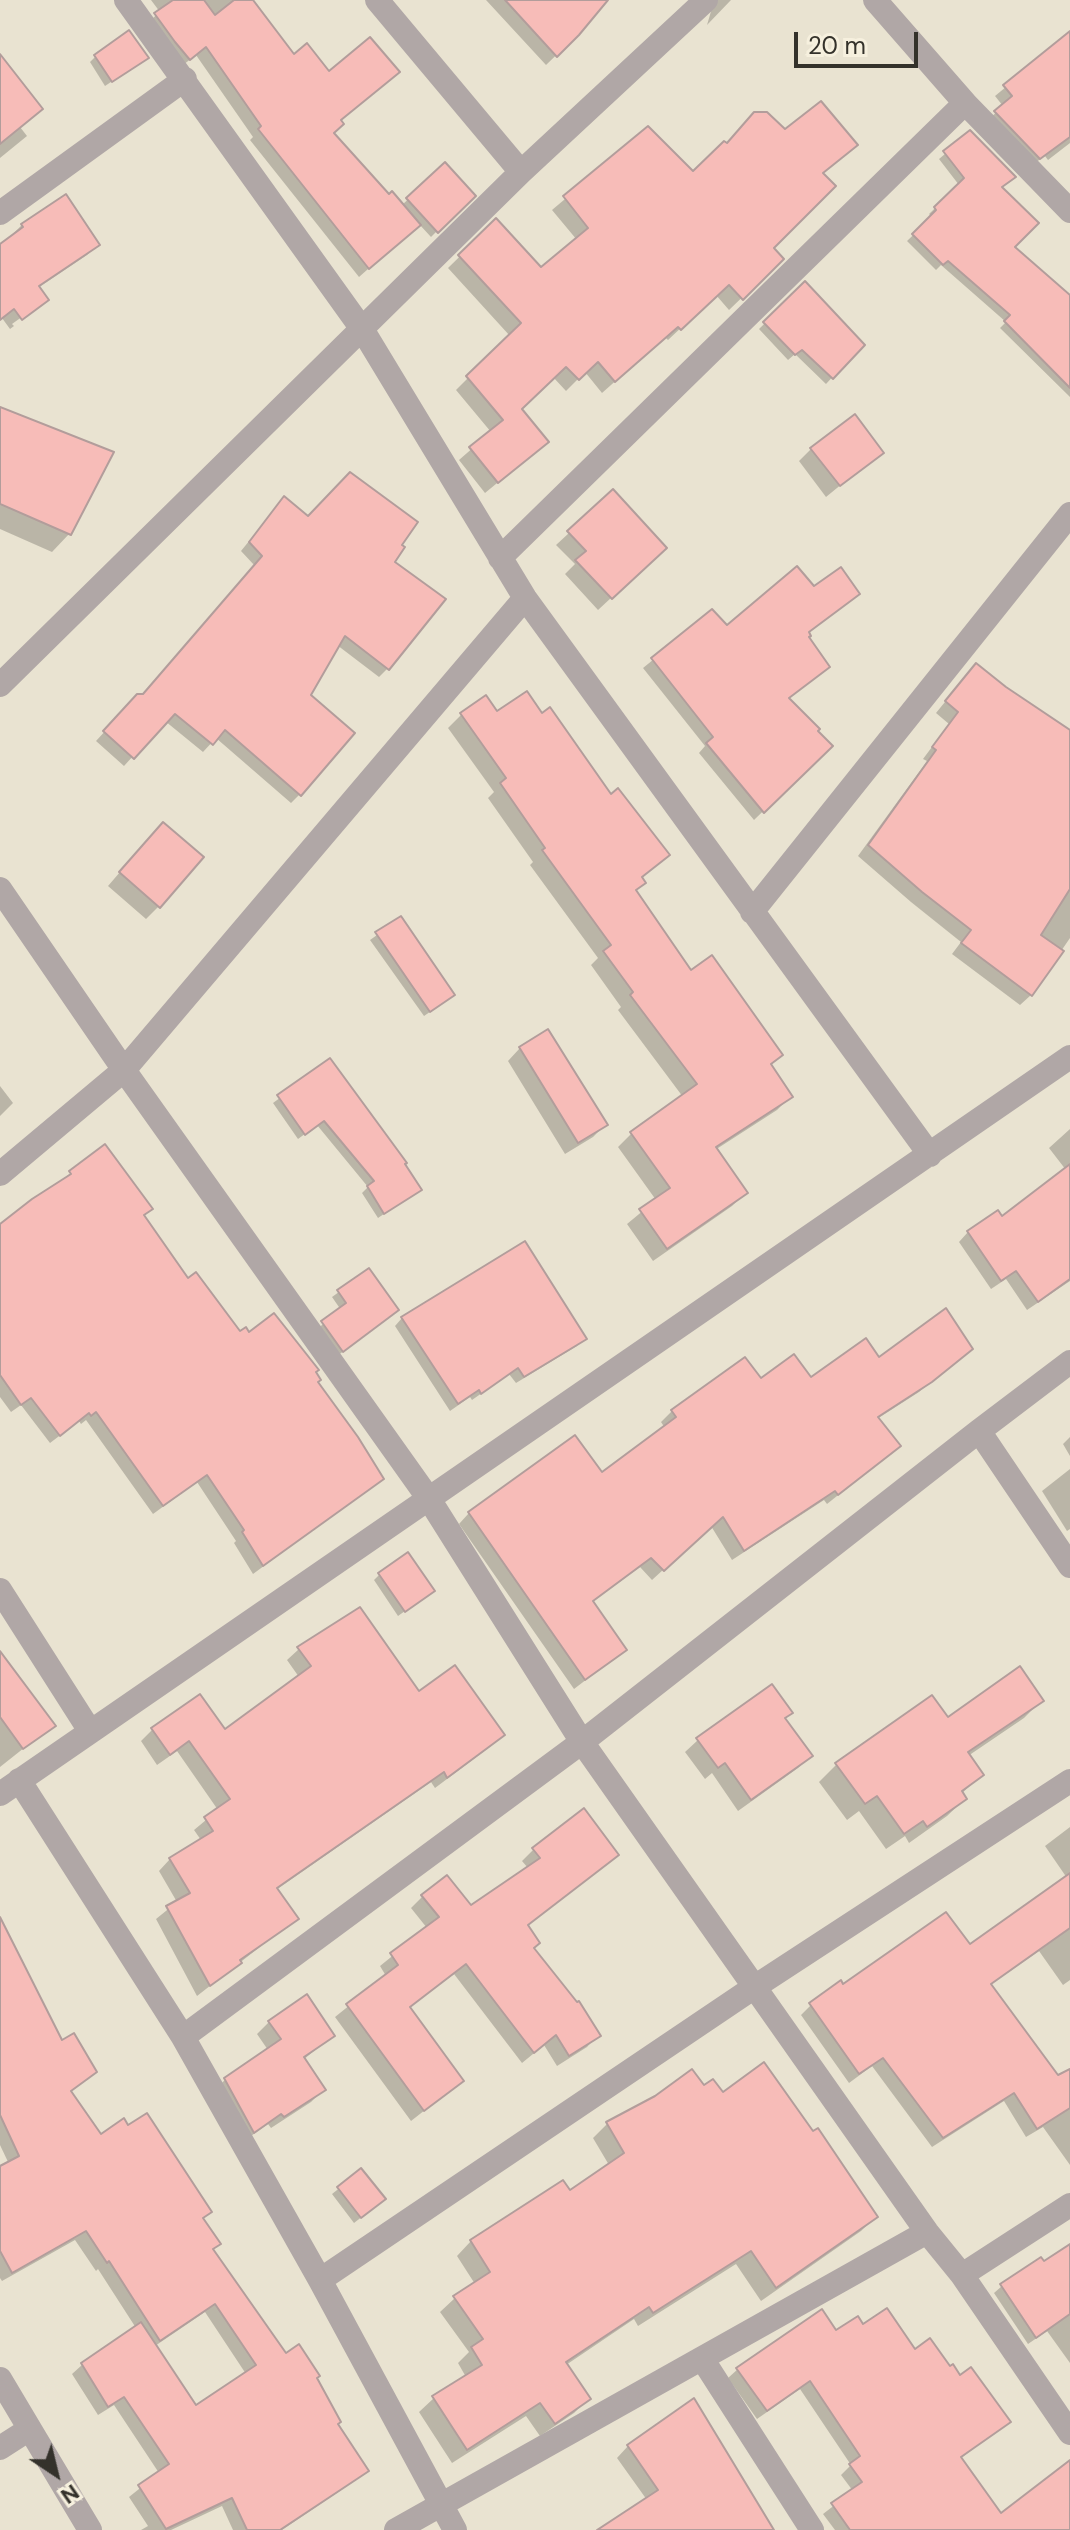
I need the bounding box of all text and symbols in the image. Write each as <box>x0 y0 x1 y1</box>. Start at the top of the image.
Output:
scale bar <box>798 16 922 66</box>
text: 20 m <box>808 30 866 61</box>
north arrow <box>16 2434 96 2514</box>
text: N <box>55 2478 85 2511</box>

